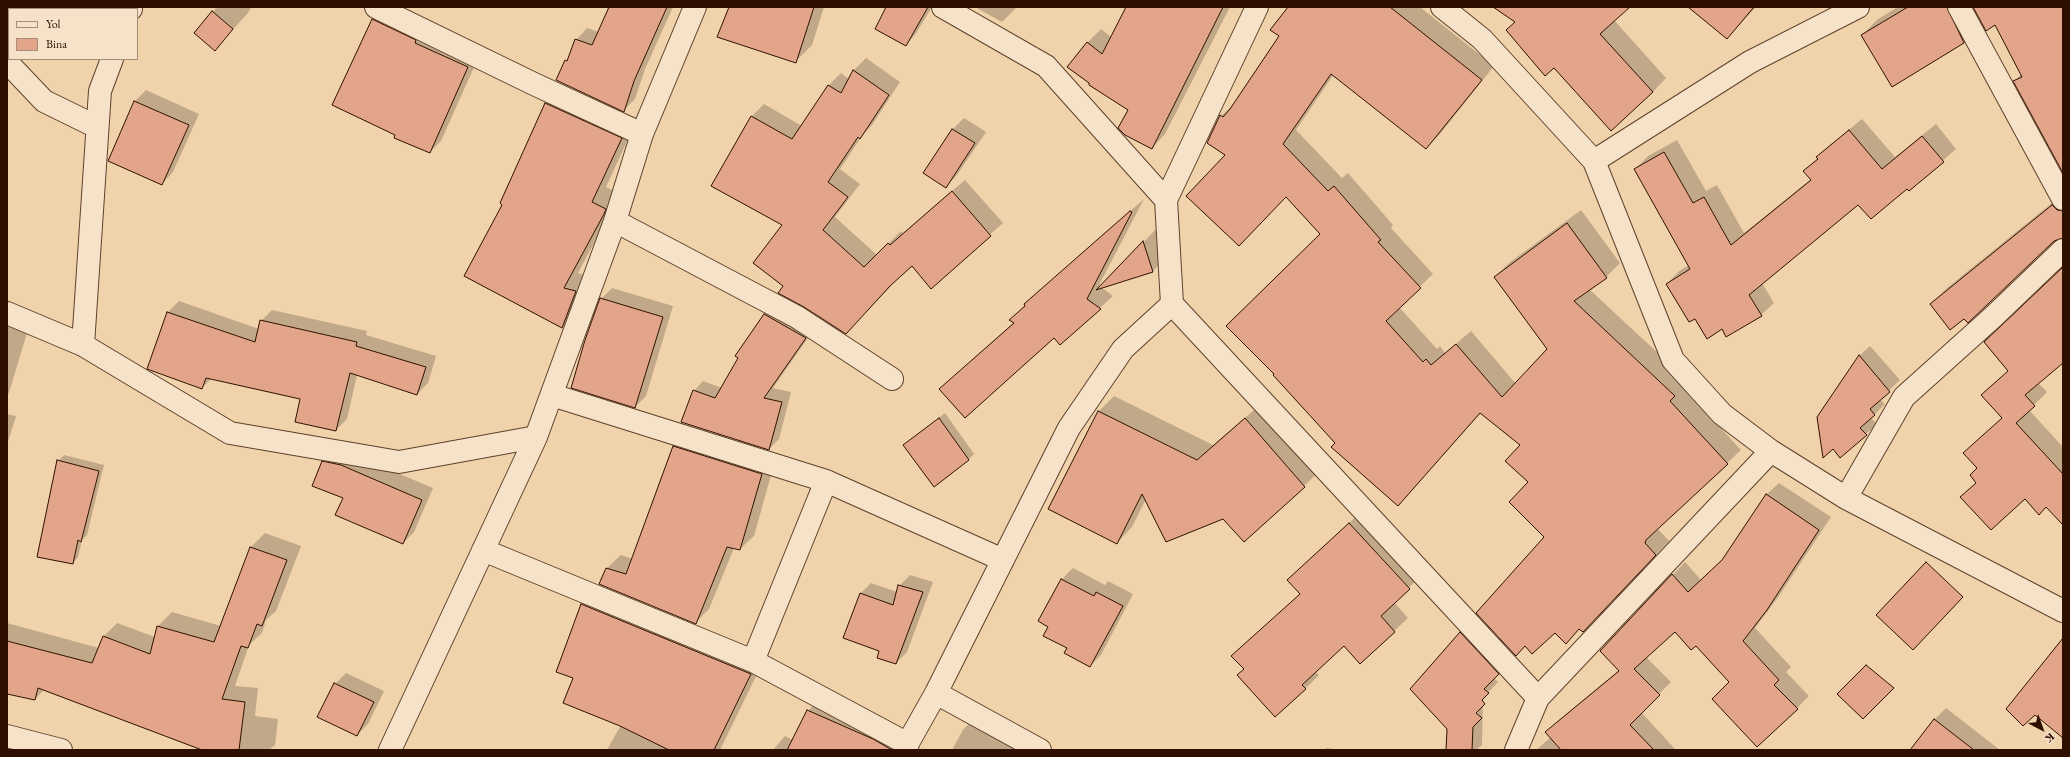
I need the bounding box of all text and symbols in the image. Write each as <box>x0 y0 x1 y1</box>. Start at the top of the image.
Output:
legend <box>8 8 138 60</box>
text: Yol <box>46 16 60 32</box>
text: Bina <box>46 36 67 52</box>
north arrow <box>2022 709 2062 749</box>
text: K <box>2042 730 2058 746</box>

